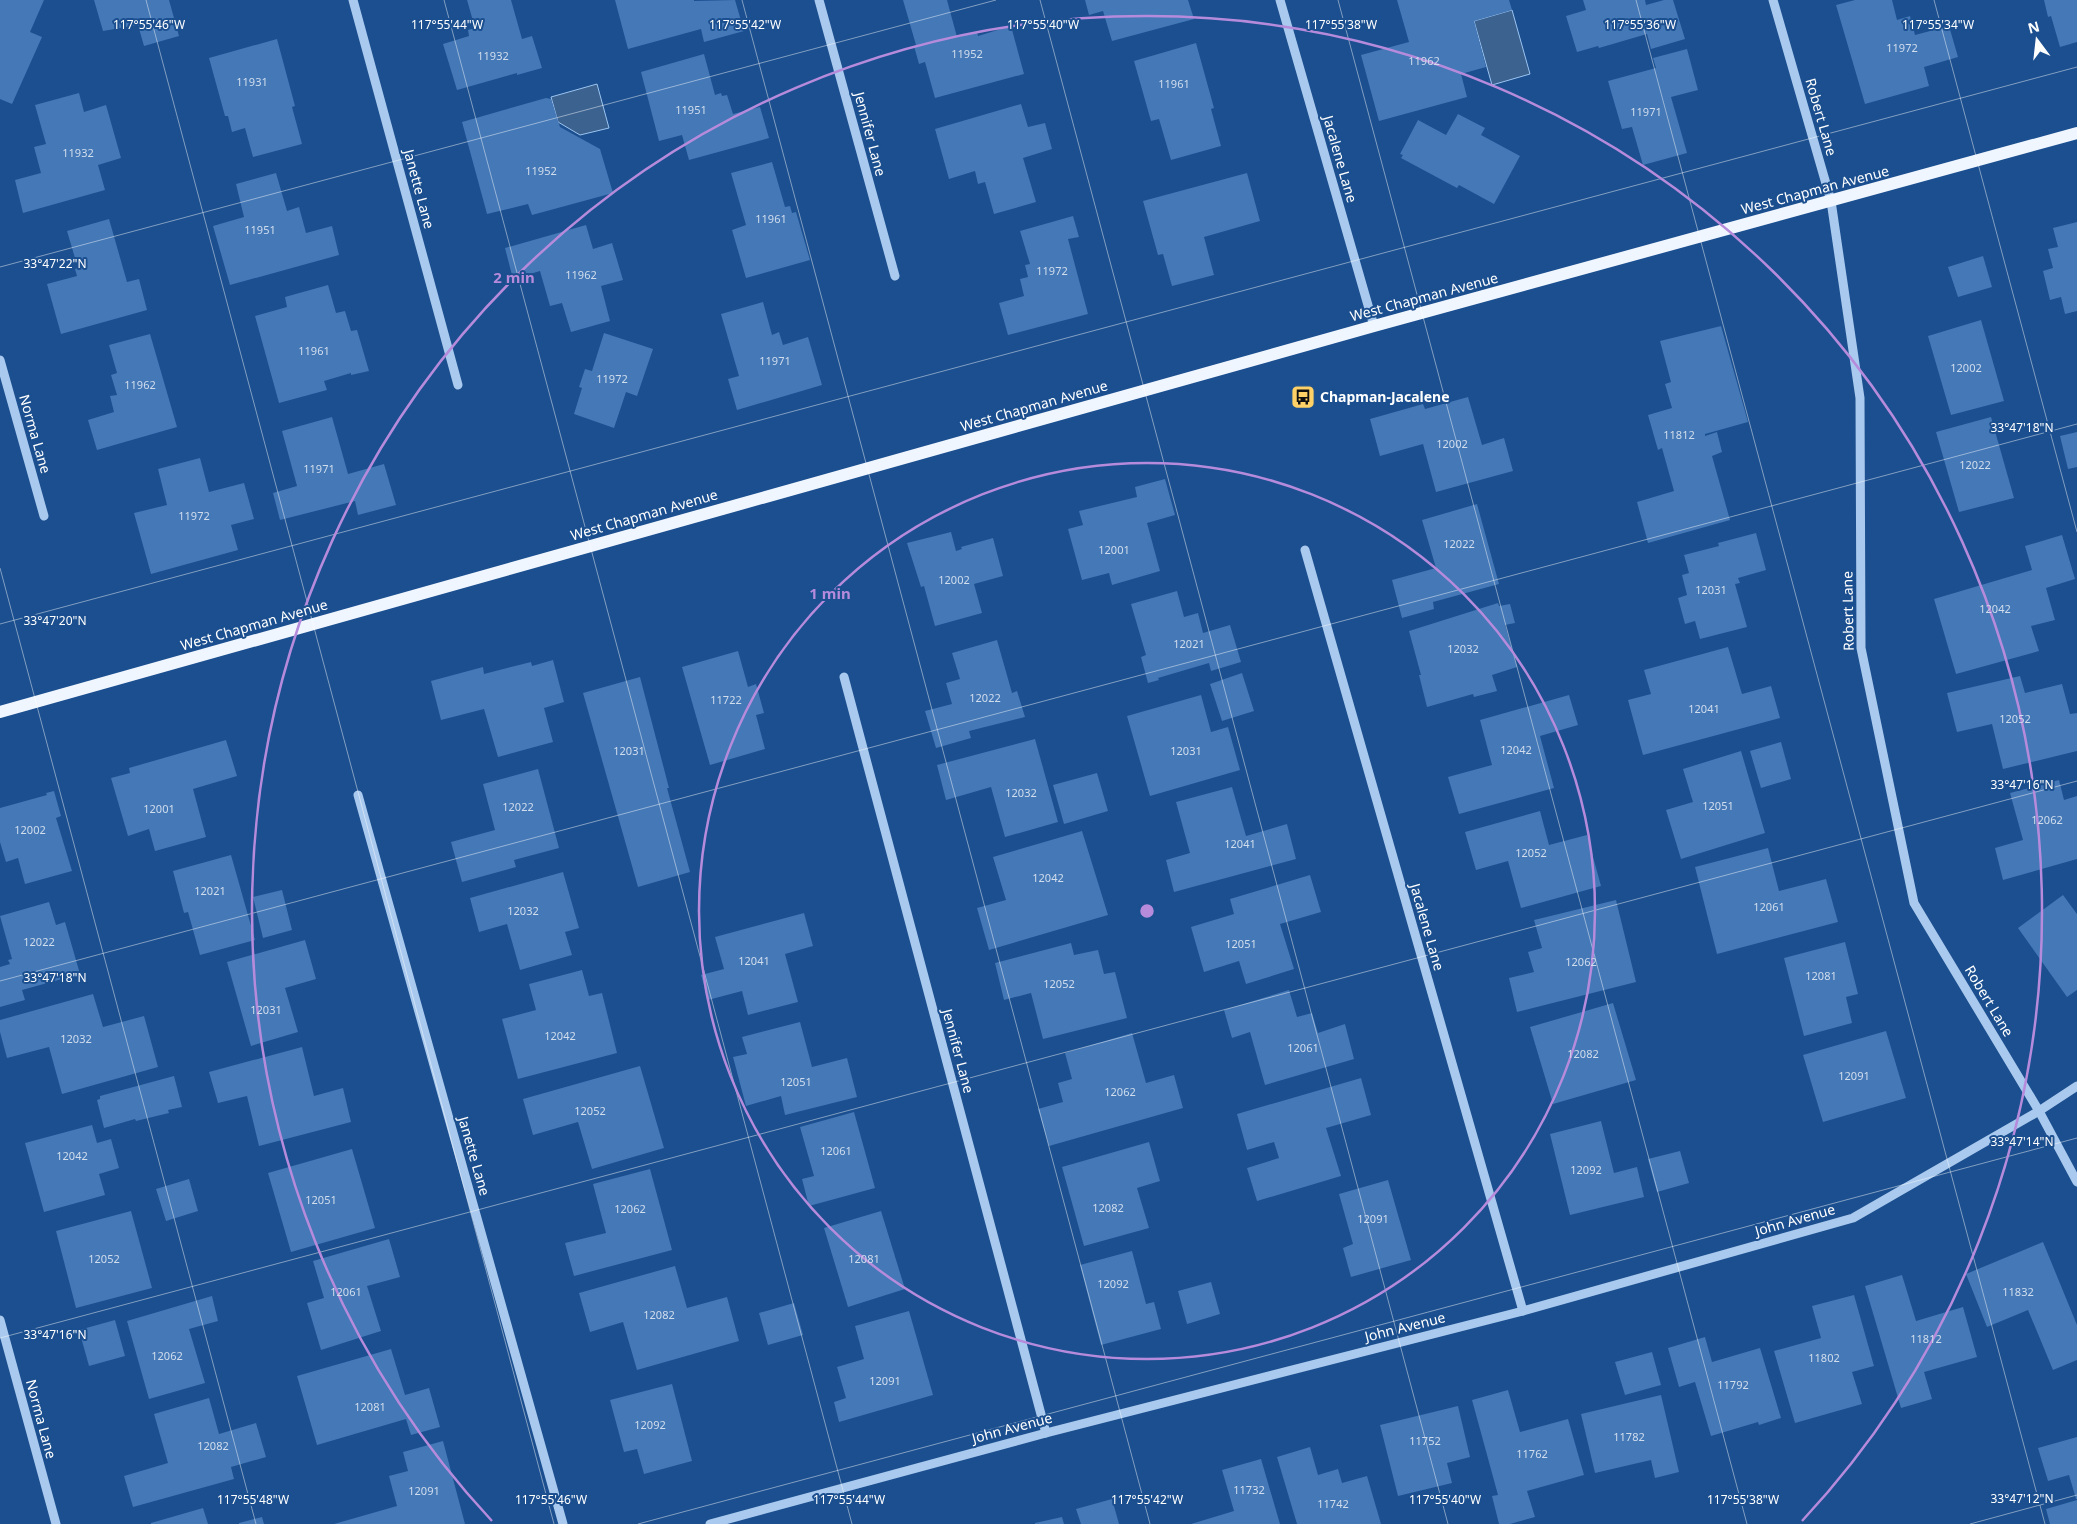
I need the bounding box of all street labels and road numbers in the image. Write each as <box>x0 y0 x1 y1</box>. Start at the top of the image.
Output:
street label: Robert Lane <box>1801 76 1842 158</box>
street label: Jennifer Lane <box>850 88 891 178</box>
street label: Jacalene Lane <box>1318 111 1362 205</box>
street label: Janette Lane <box>399 145 439 231</box>
street label: West Chapman Avenue <box>1739 161 1891 218</box>
street label: West Chapman Avenue <box>1348 268 1500 325</box>
street label: West Chapman Avenue <box>958 375 1110 436</box>
street label: Norma Lane <box>15 392 56 476</box>
street label: West Chapman Avenue <box>568 484 720 545</box>
street label: Robert Lane <box>1837 571 1858 651</box>
street label: West Chapman Avenue <box>178 594 330 655</box>
street label: Jacalene Lane <box>1405 879 1449 973</box>
street label: Robert Lane <box>1961 962 2018 1040</box>
street label: Jennifer Lane <box>938 1005 979 1095</box>
street label: Janette Lane <box>454 1112 495 1198</box>
street label: John Avenue <box>1751 1199 1837 1241</box>
street label: John Avenue <box>1361 1307 1447 1346</box>
street label: Norma Lane <box>22 1377 61 1461</box>
street label: John Avenue <box>968 1408 1054 1448</box>

